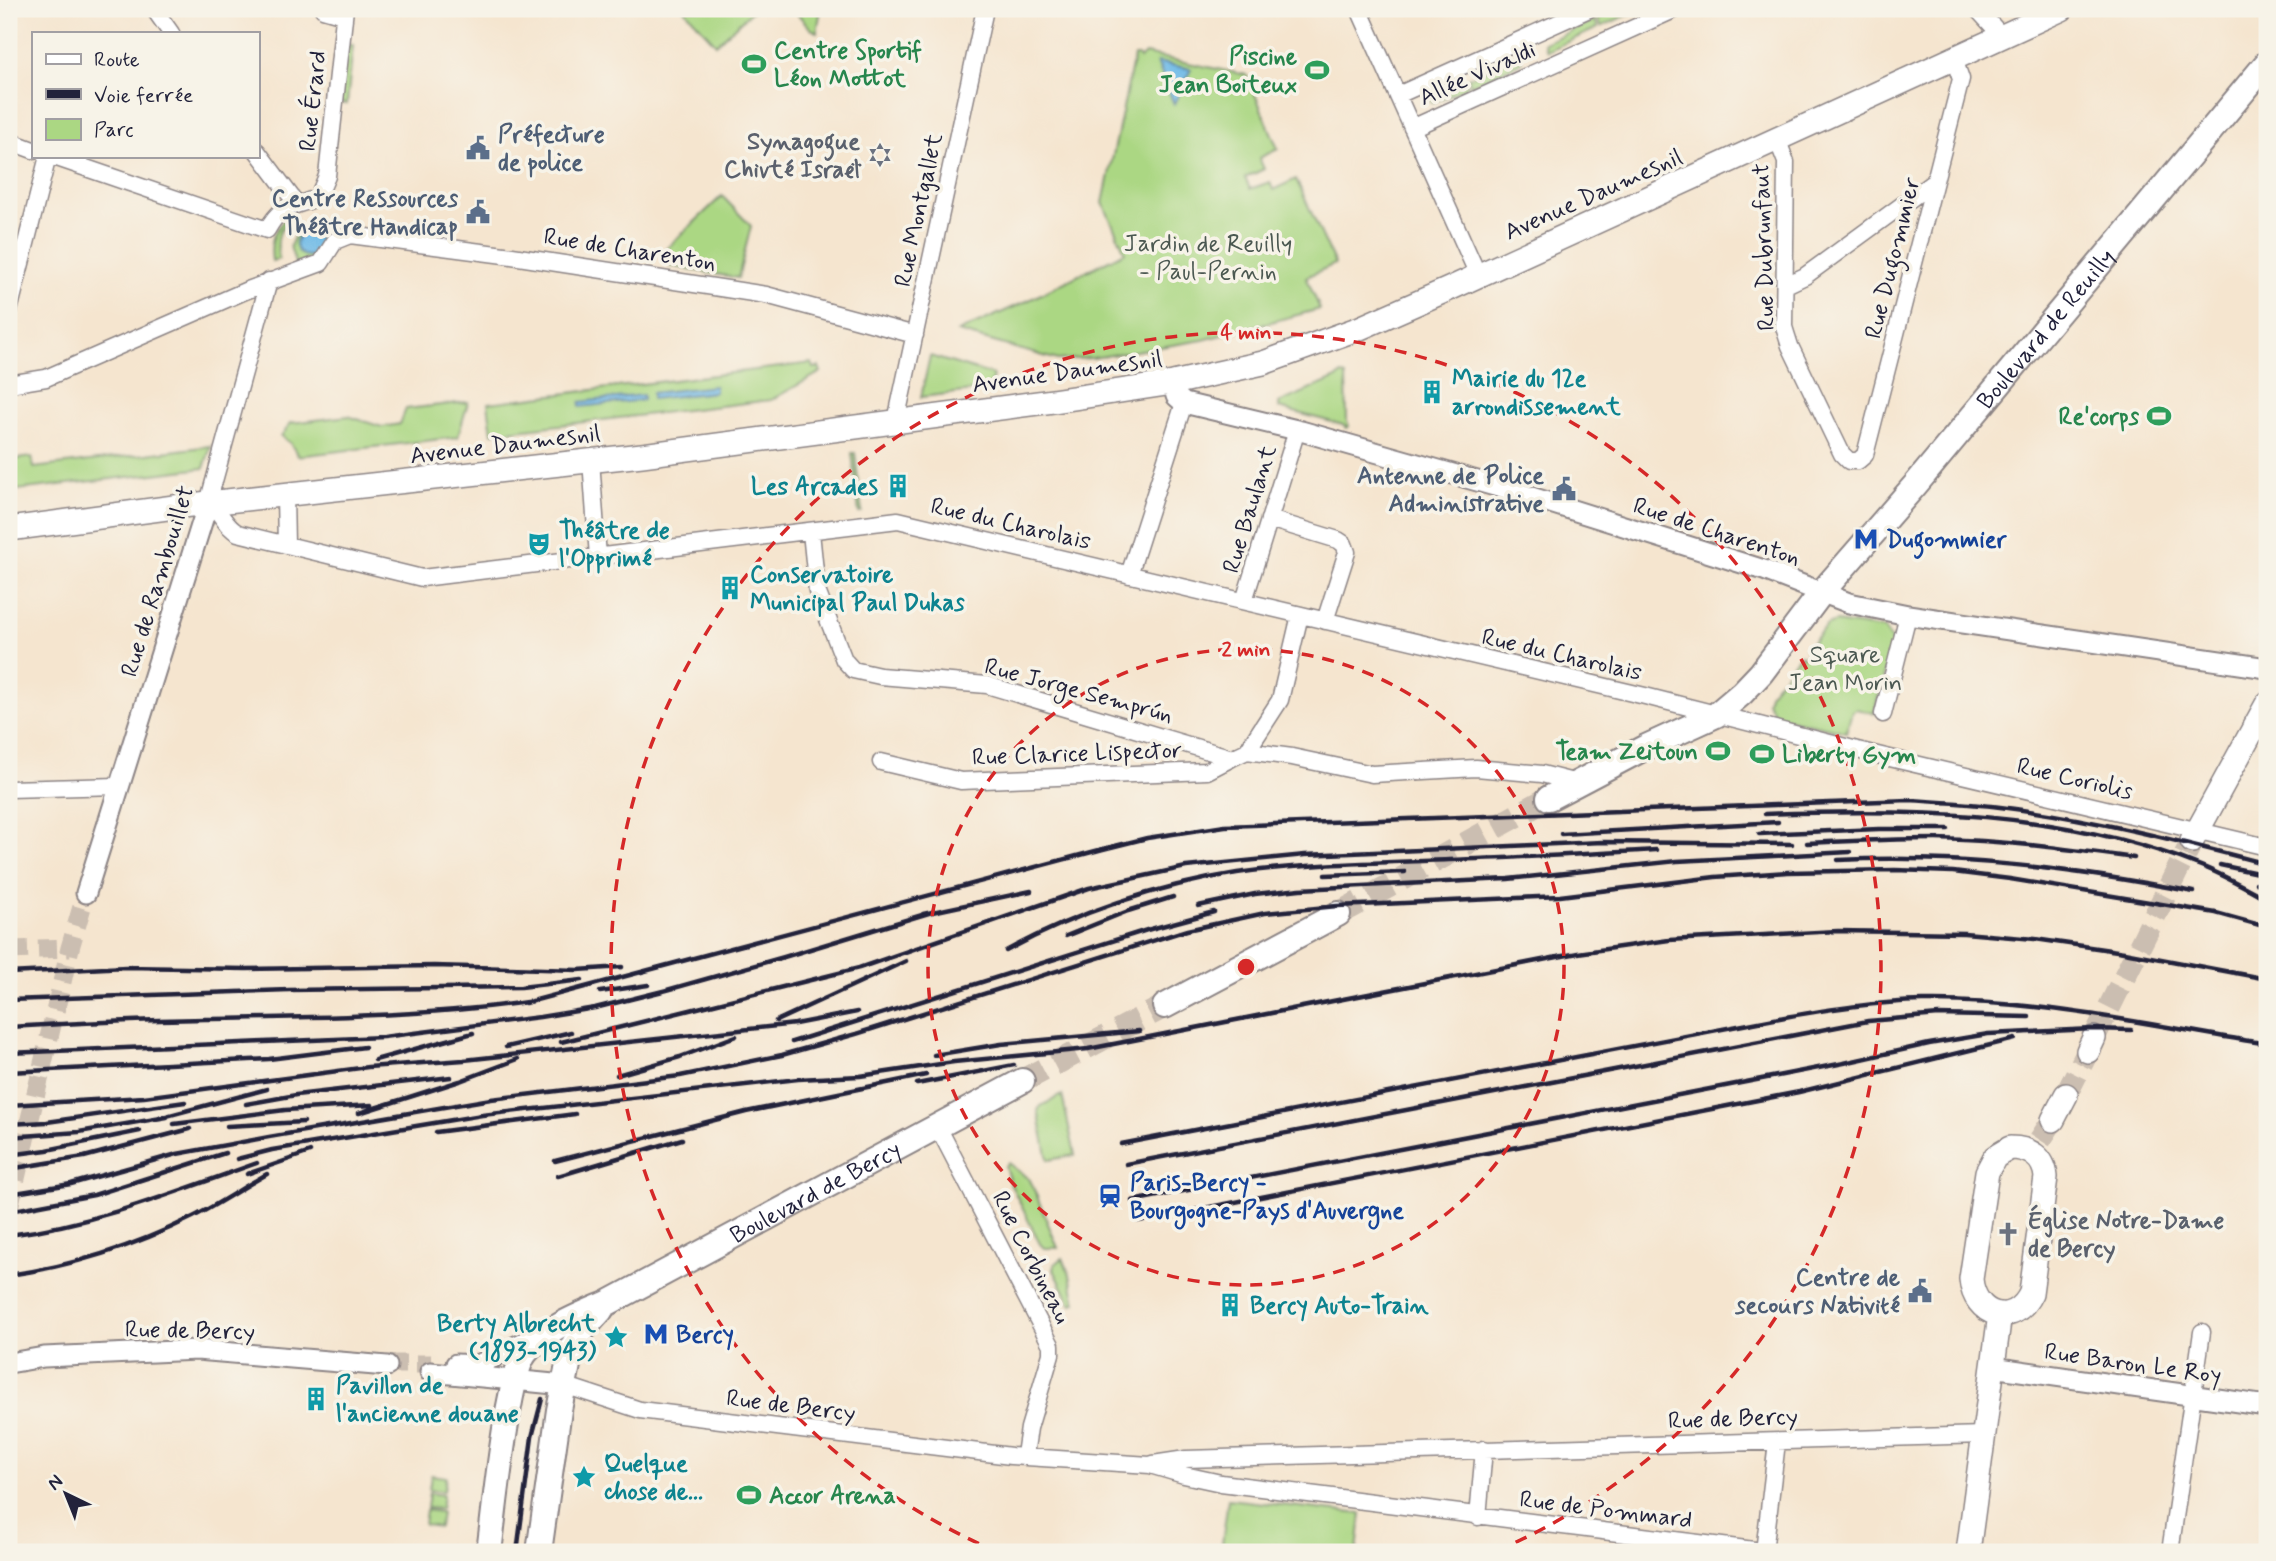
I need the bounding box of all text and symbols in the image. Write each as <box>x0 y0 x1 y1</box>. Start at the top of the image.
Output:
legend <box>32 32 259 158</box>
street label: Allée Vivaldi <box>1414 35 1541 114</box>
place label: Centre Sportif Léon Mottot <box>774 36 923 95</box>
place label: Piscine Jean Boiteux <box>1159 42 1298 101</box>
text: Route <box>94 46 140 74</box>
street label: Rue Érard <box>291 49 334 153</box>
sports icon: Centre Sportif Léon Mottot <box>740 50 768 78</box>
sports icon: Piscine Jean Boiteux <box>1303 56 1331 84</box>
text: Voie ferrée <box>94 82 193 110</box>
text: Parc <box>94 116 134 144</box>
place label: Préfecture de police <box>498 120 605 179</box>
place label: Synagogue Chivté Israël <box>724 127 862 186</box>
street label: Rue Montgallet <box>888 131 951 290</box>
public building icon: Préfecture de police <box>464 134 492 162</box>
synagogue icon: Synagogue Chivté Israël <box>866 141 894 169</box>
street label: Avenue Daumesnil <box>1500 142 1688 248</box>
street label: Rue Dubrunfaut <box>1746 163 1783 331</box>
street label: Rue Dugommier <box>1858 175 1931 343</box>
place label: Centre Ressources Théâtre Handicap <box>272 184 458 243</box>
public building icon: Centre Ressources Théâtre Handicap <box>464 198 492 226</box>
street label: Rue de Charenton <box>541 222 718 279</box>
park label: Jardin de Reuilly - Paul-Pernin <box>1124 229 1292 288</box>
street label: Boulevard de Reuilly <box>1971 243 2123 416</box>
text: 4 min <box>1220 319 1272 347</box>
street label: Avenue Daumesnil <box>970 344 1164 401</box>
place label: Mairie du 12e arrondissement <box>1452 364 1622 423</box>
building icon: Mairie du 12e arrondissement <box>1418 378 1446 406</box>
place label: Re'corps <box>2059 402 2139 433</box>
sports icon: Re'corps <box>2145 402 2173 430</box>
street label: Avenue Daumesnil <box>408 418 602 473</box>
street label: Rue Baulant <box>1216 442 1285 577</box>
place label: Antenne de Police Administrative <box>1357 461 1544 520</box>
place label: Les Arcades <box>751 472 879 503</box>
building icon: Les Arcades <box>884 472 912 500</box>
public building icon: Antenne de Police Administrative <box>1550 475 1578 503</box>
street label: Rue de Rambouillet <box>115 482 202 681</box>
street label: Rue du Charolais <box>927 491 1094 558</box>
street label: Rue de Charenton <box>1629 491 1804 574</box>
place label: Théâtre de l'Opprimé <box>559 516 670 575</box>
metro station icon: Dugommier <box>1852 525 1880 553</box>
place label: Dugommier <box>1886 525 2007 559</box>
theatre icon: Théâtre de l'Opprimé <box>525 530 553 558</box>
place label: Conservatoire Municipal Paul Dukas <box>750 560 965 619</box>
building icon: Conservatoire Municipal Paul Dukas <box>716 574 744 602</box>
street label: Rue du Charolais <box>1478 622 1645 689</box>
text: 2 min <box>1221 636 1271 664</box>
park label: Square Jean Morin <box>1788 640 1902 699</box>
street label: Rue Jorge Semprún <box>980 651 1176 733</box>
street label: Rue Clarice Lispector <box>971 735 1183 774</box>
place label: Team Zeitoun <box>1556 737 1698 768</box>
sports icon: Team Zeitoun <box>1704 737 1732 765</box>
sports icon: Liberty Gym <box>1748 740 1776 768</box>
place label: Liberty Gym <box>1782 740 1916 771</box>
street label: Rue Coriolis <box>2014 751 2136 808</box>
centre of rings <box>1234 955 1258 979</box>
street label: Boulevard de Bercy <box>725 1135 907 1252</box>
place label: Paris-Bercy - Bourgogne-Pays d'Auvergne <box>1130 1168 1404 1230</box>
station icon: Paris-Bercy - Bourgogne-Pays d'Auvergne <box>1096 1182 1124 1210</box>
street label: Rue Corbineau <box>984 1186 1077 1329</box>
place label: Église Notre-Dame de Bercy <box>2028 1204 2224 1265</box>
church icon: Église Notre-Dame de Bercy <box>1994 1220 2022 1248</box>
place label: Centre de secours Nativité <box>1734 1263 1901 1322</box>
public building icon: Centre de secours Nativité <box>1906 1277 1934 1305</box>
building icon: Bercy Auto-Train <box>1216 1291 1244 1319</box>
place label: Bercy Auto-Train <box>1250 1291 1429 1322</box>
place label: Berty Albrecht (1893-1943) <box>437 1309 597 1368</box>
street label: Rue de Bercy <box>125 1315 255 1348</box>
metro station icon: Bercy <box>642 1320 670 1348</box>
place label: Bercy <box>676 1320 734 1351</box>
place icon: Berty Albrecht (1893-1943) <box>602 1323 630 1351</box>
street label: Rue Baron Le Roy <box>2042 1337 2223 1392</box>
place label: Pavillon de l'ancienne douane <box>336 1371 519 1430</box>
street label: Rue de Bercy <box>724 1383 857 1430</box>
building icon: Pavillon de l'ancienne douane <box>302 1385 330 1413</box>
street label: Rue de Bercy <box>1668 1402 1799 1437</box>
place label: Quelque chose de... <box>603 1449 703 1508</box>
north arrow <box>32 1460 102 1530</box>
place icon: Quelque chose de... <box>570 1463 598 1491</box>
text: N <box>42 1469 69 1496</box>
sports icon: Accor Arena <box>735 1481 763 1509</box>
place label: Accor Arena <box>769 1481 896 1512</box>
street label: Rue de Pommard <box>1518 1485 1694 1536</box>

